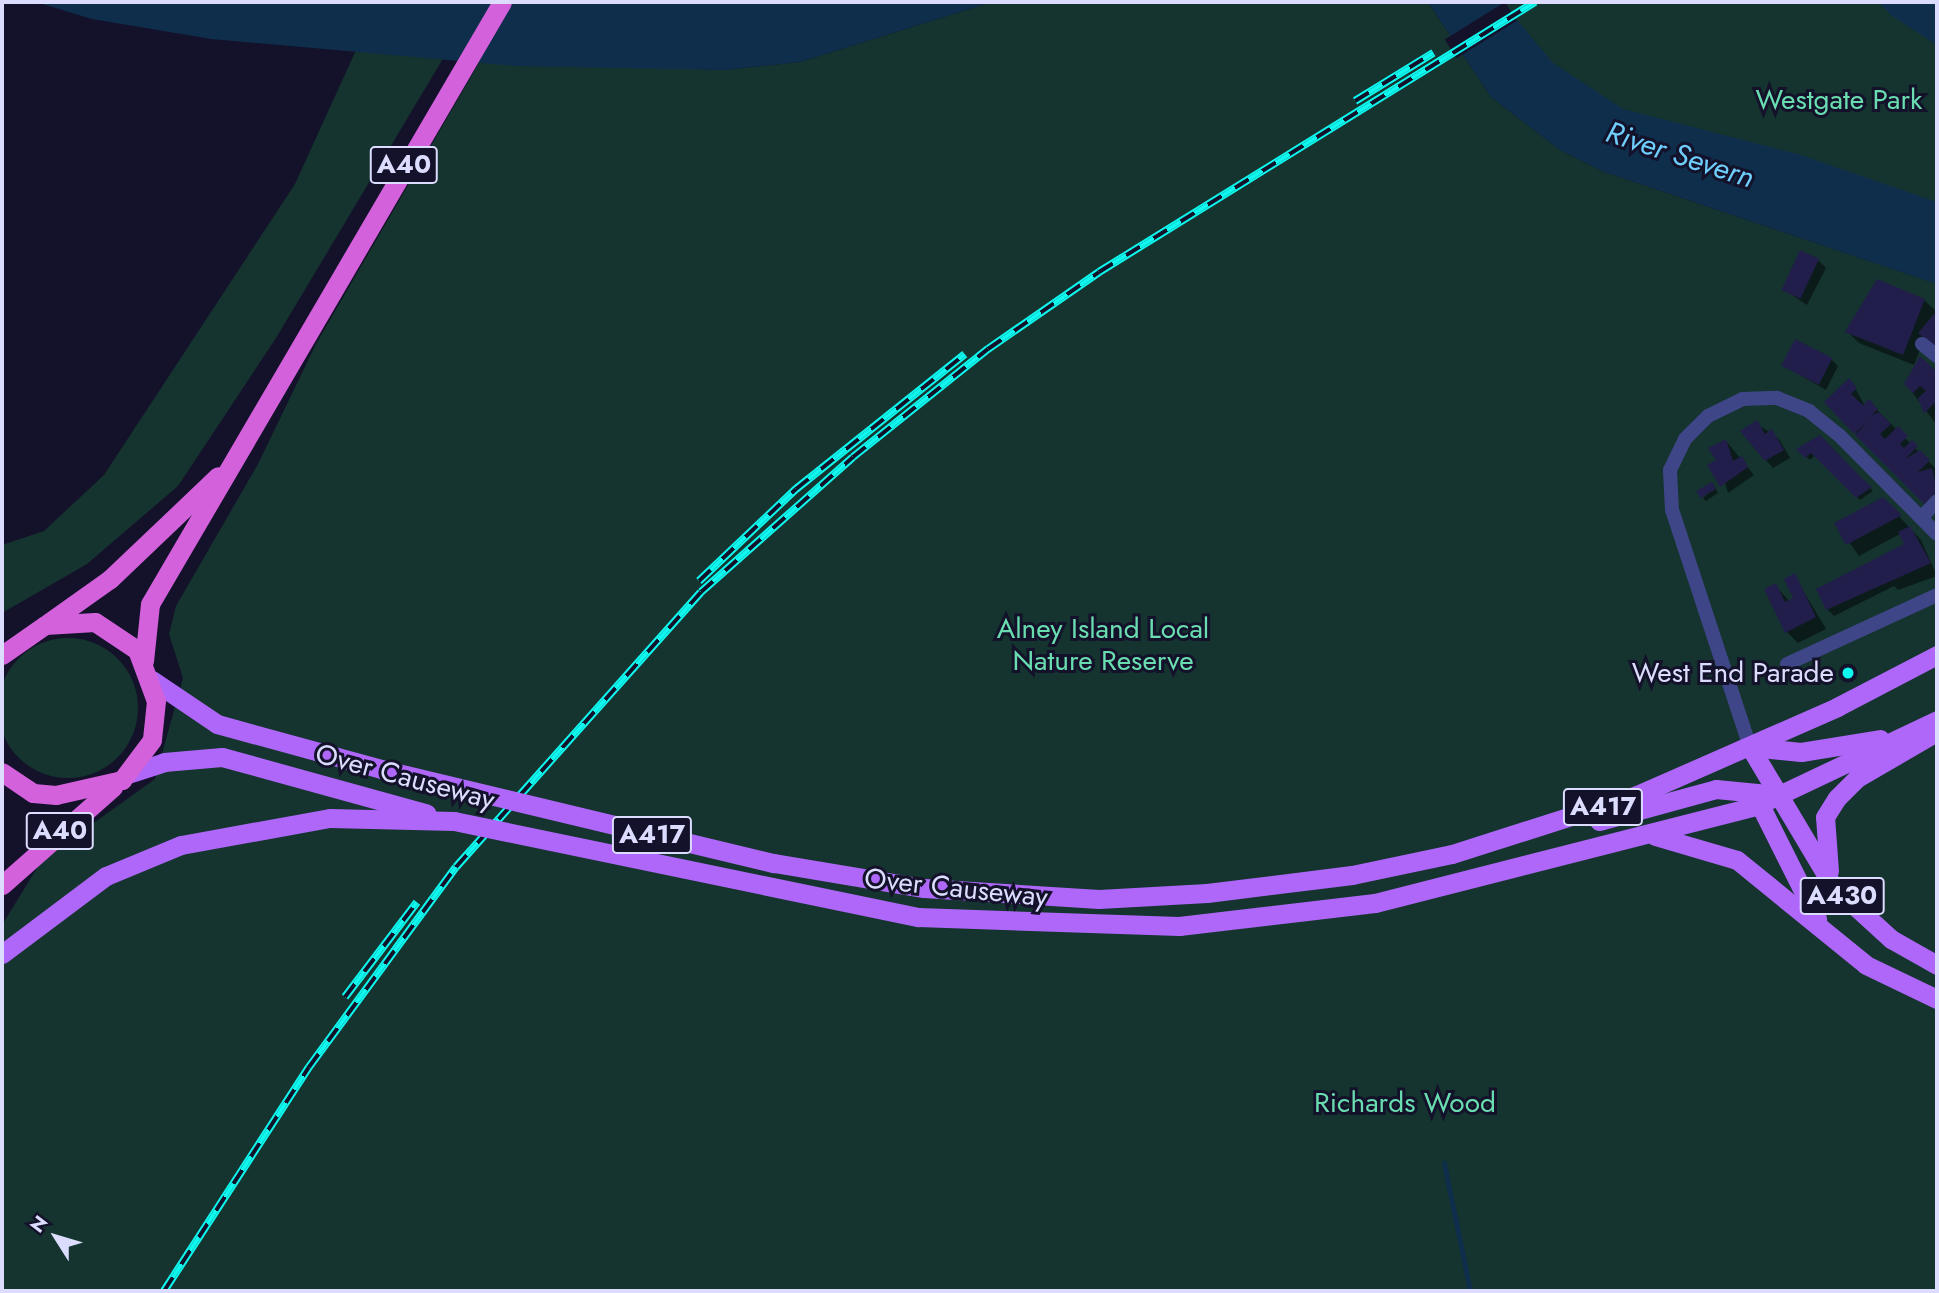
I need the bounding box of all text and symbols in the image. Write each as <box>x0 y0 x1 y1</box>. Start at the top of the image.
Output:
park label: Westgate Park <box>1756 83 1922 117</box>
water label: River Severn <box>1602 114 1758 196</box>
road number: A40 <box>369 142 439 188</box>
park label: Alney Island Local Nature Reserve <box>997 612 1209 678</box>
place label: West End Parade <box>1632 656 1834 690</box>
marker: West End Parade <box>1840 665 1856 681</box>
street label: Over Causeway <box>312 737 498 817</box>
road number: A417 <box>1563 785 1643 830</box>
road number: A40 <box>25 808 95 853</box>
road number: A417 <box>612 813 692 858</box>
street label: Over Causeway <box>863 862 1049 914</box>
road number: A430 <box>1798 874 1886 918</box>
park label: Richards Wood <box>1314 1086 1496 1120</box>
north arrow <box>21 1202 91 1272</box>
text: N <box>24 1210 54 1238</box>

